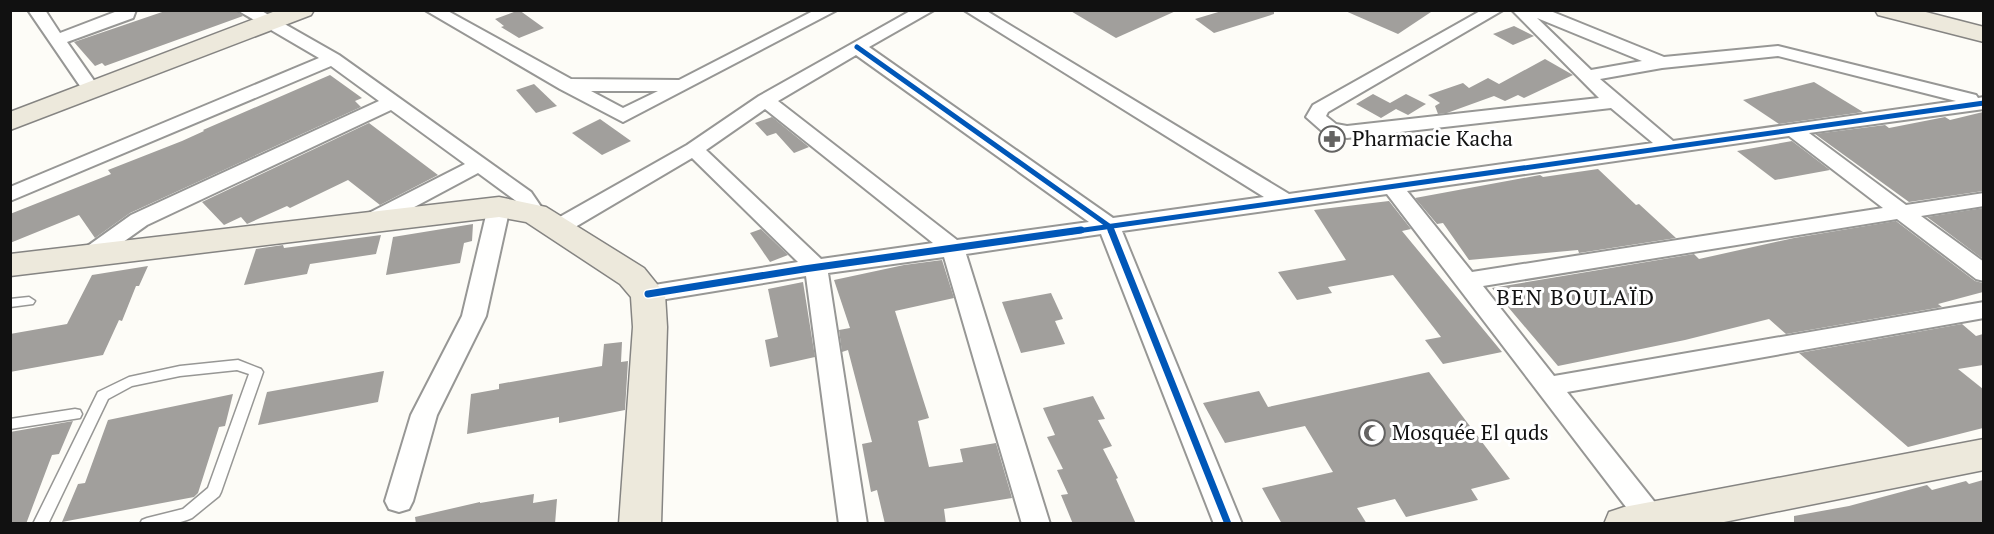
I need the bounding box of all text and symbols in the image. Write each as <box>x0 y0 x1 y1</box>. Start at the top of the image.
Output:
pharmacy icon: Pharmacie Kacha <box>1317 124 1347 154</box>
place label: Pharmacie Kacha <box>1352 124 1513 152</box>
district label: BEN BOULAÏD <box>1496 282 1656 311</box>
mosque icon: Mosquée El quds <box>1357 418 1387 448</box>
place label: Mosquée El quds <box>1392 418 1549 446</box>

